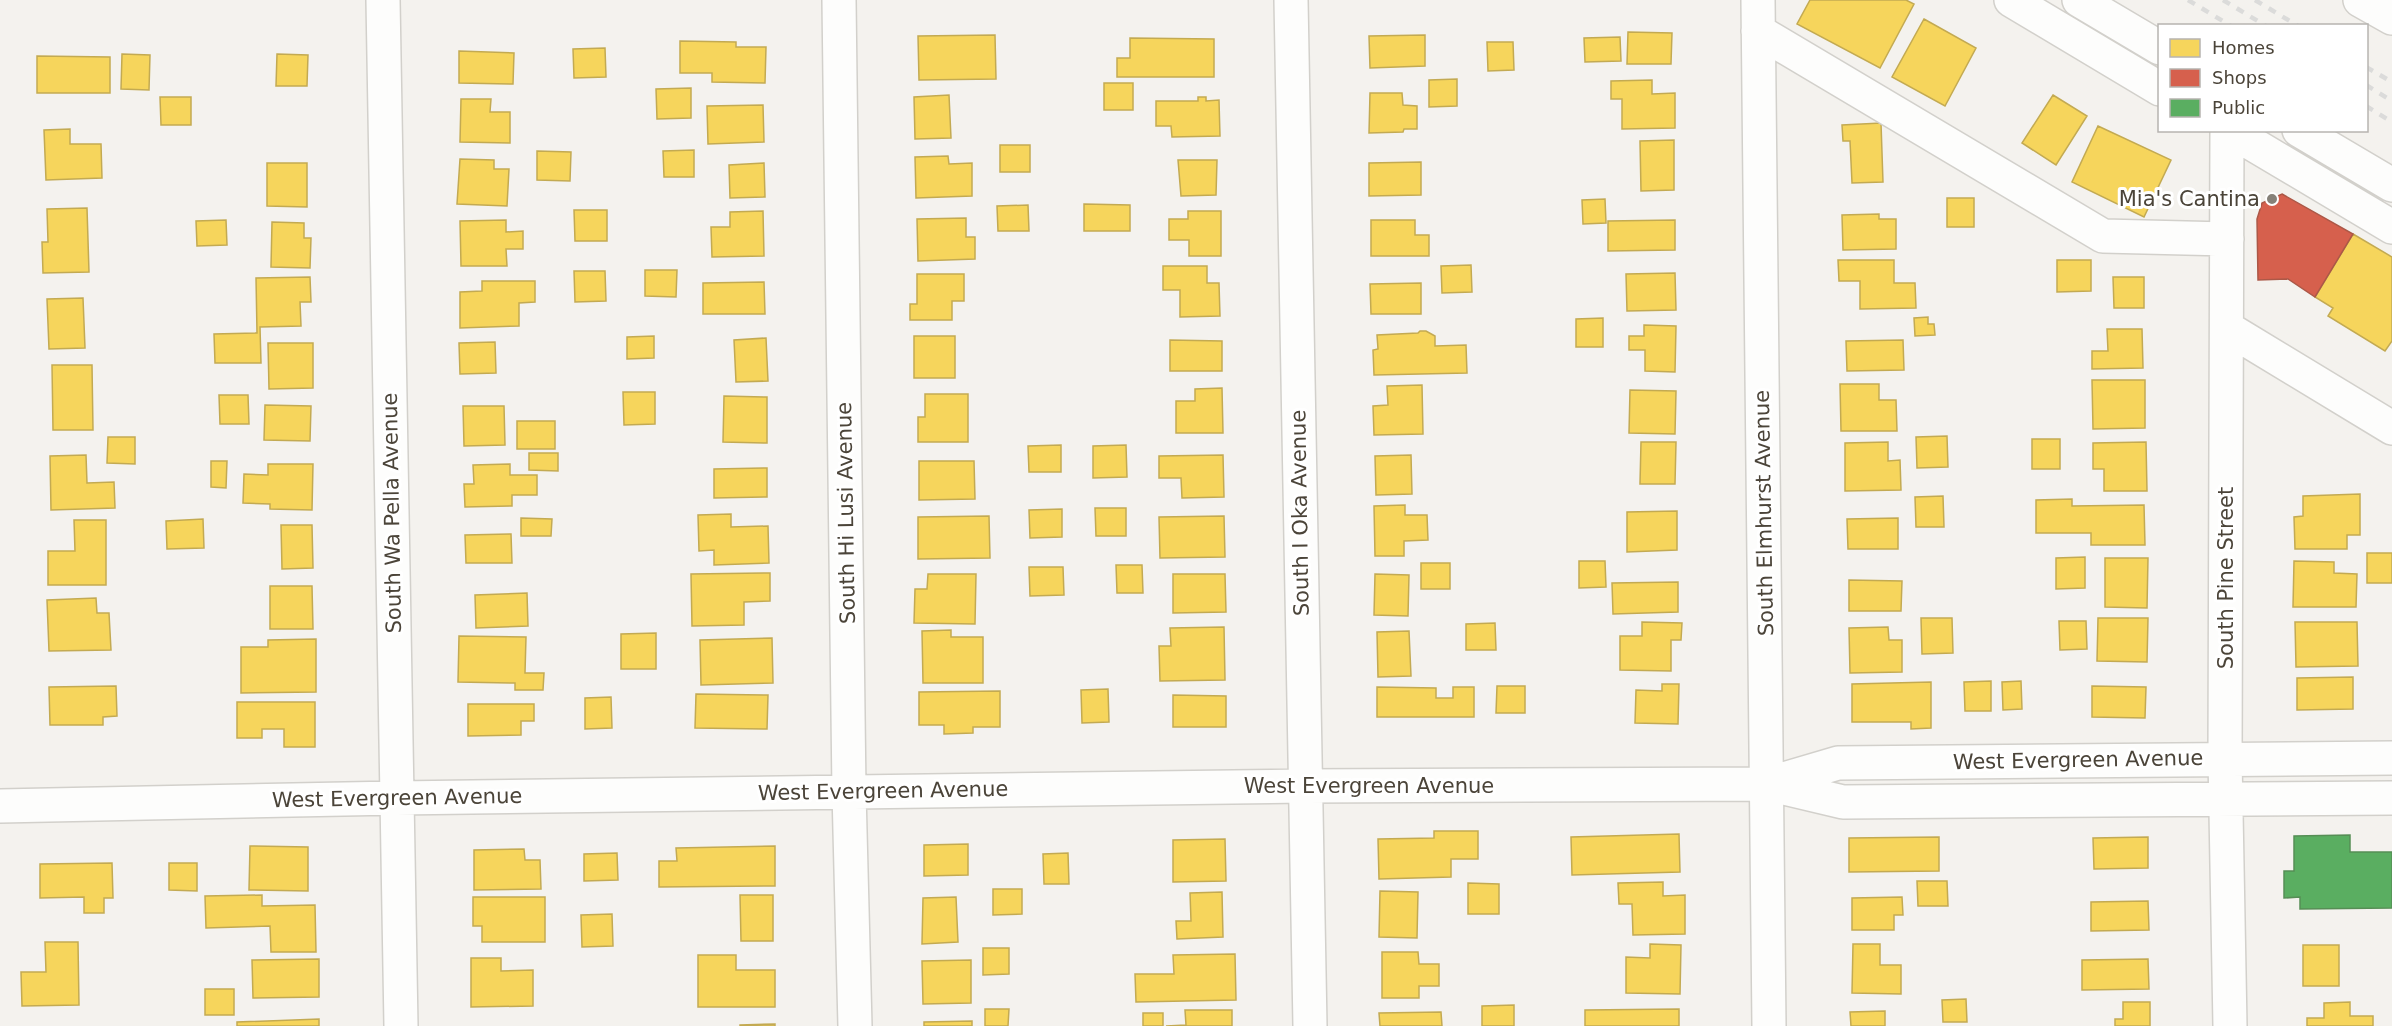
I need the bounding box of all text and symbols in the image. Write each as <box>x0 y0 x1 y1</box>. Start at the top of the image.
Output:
legend <box>2158 24 2368 132</box>
text: Homes <box>2212 37 2275 58</box>
text: Shops <box>2212 67 2267 88</box>
text: Public <box>2212 97 2265 118</box>
place label: Mia's Cantina <box>2119 187 2260 211</box>
marker: Mia's Cantina <box>2265 192 2279 206</box>
street label: South Elmhurst Avenue <box>1750 390 1778 636</box>
street label: South Wa Pella Avenue <box>378 392 406 634</box>
street label: South Hi Lusi Avenue <box>832 402 860 624</box>
street label: South I Oka Avenue <box>1286 410 1314 616</box>
street label: South Pine Street <box>2214 487 2238 669</box>
street label: West Evergreen Avenue <box>1953 746 2203 774</box>
street label: West Evergreen Avenue <box>1244 774 1494 798</box>
street label: West Evergreen Avenue <box>758 777 1008 805</box>
street label: West Evergreen Avenue <box>272 784 522 812</box>

